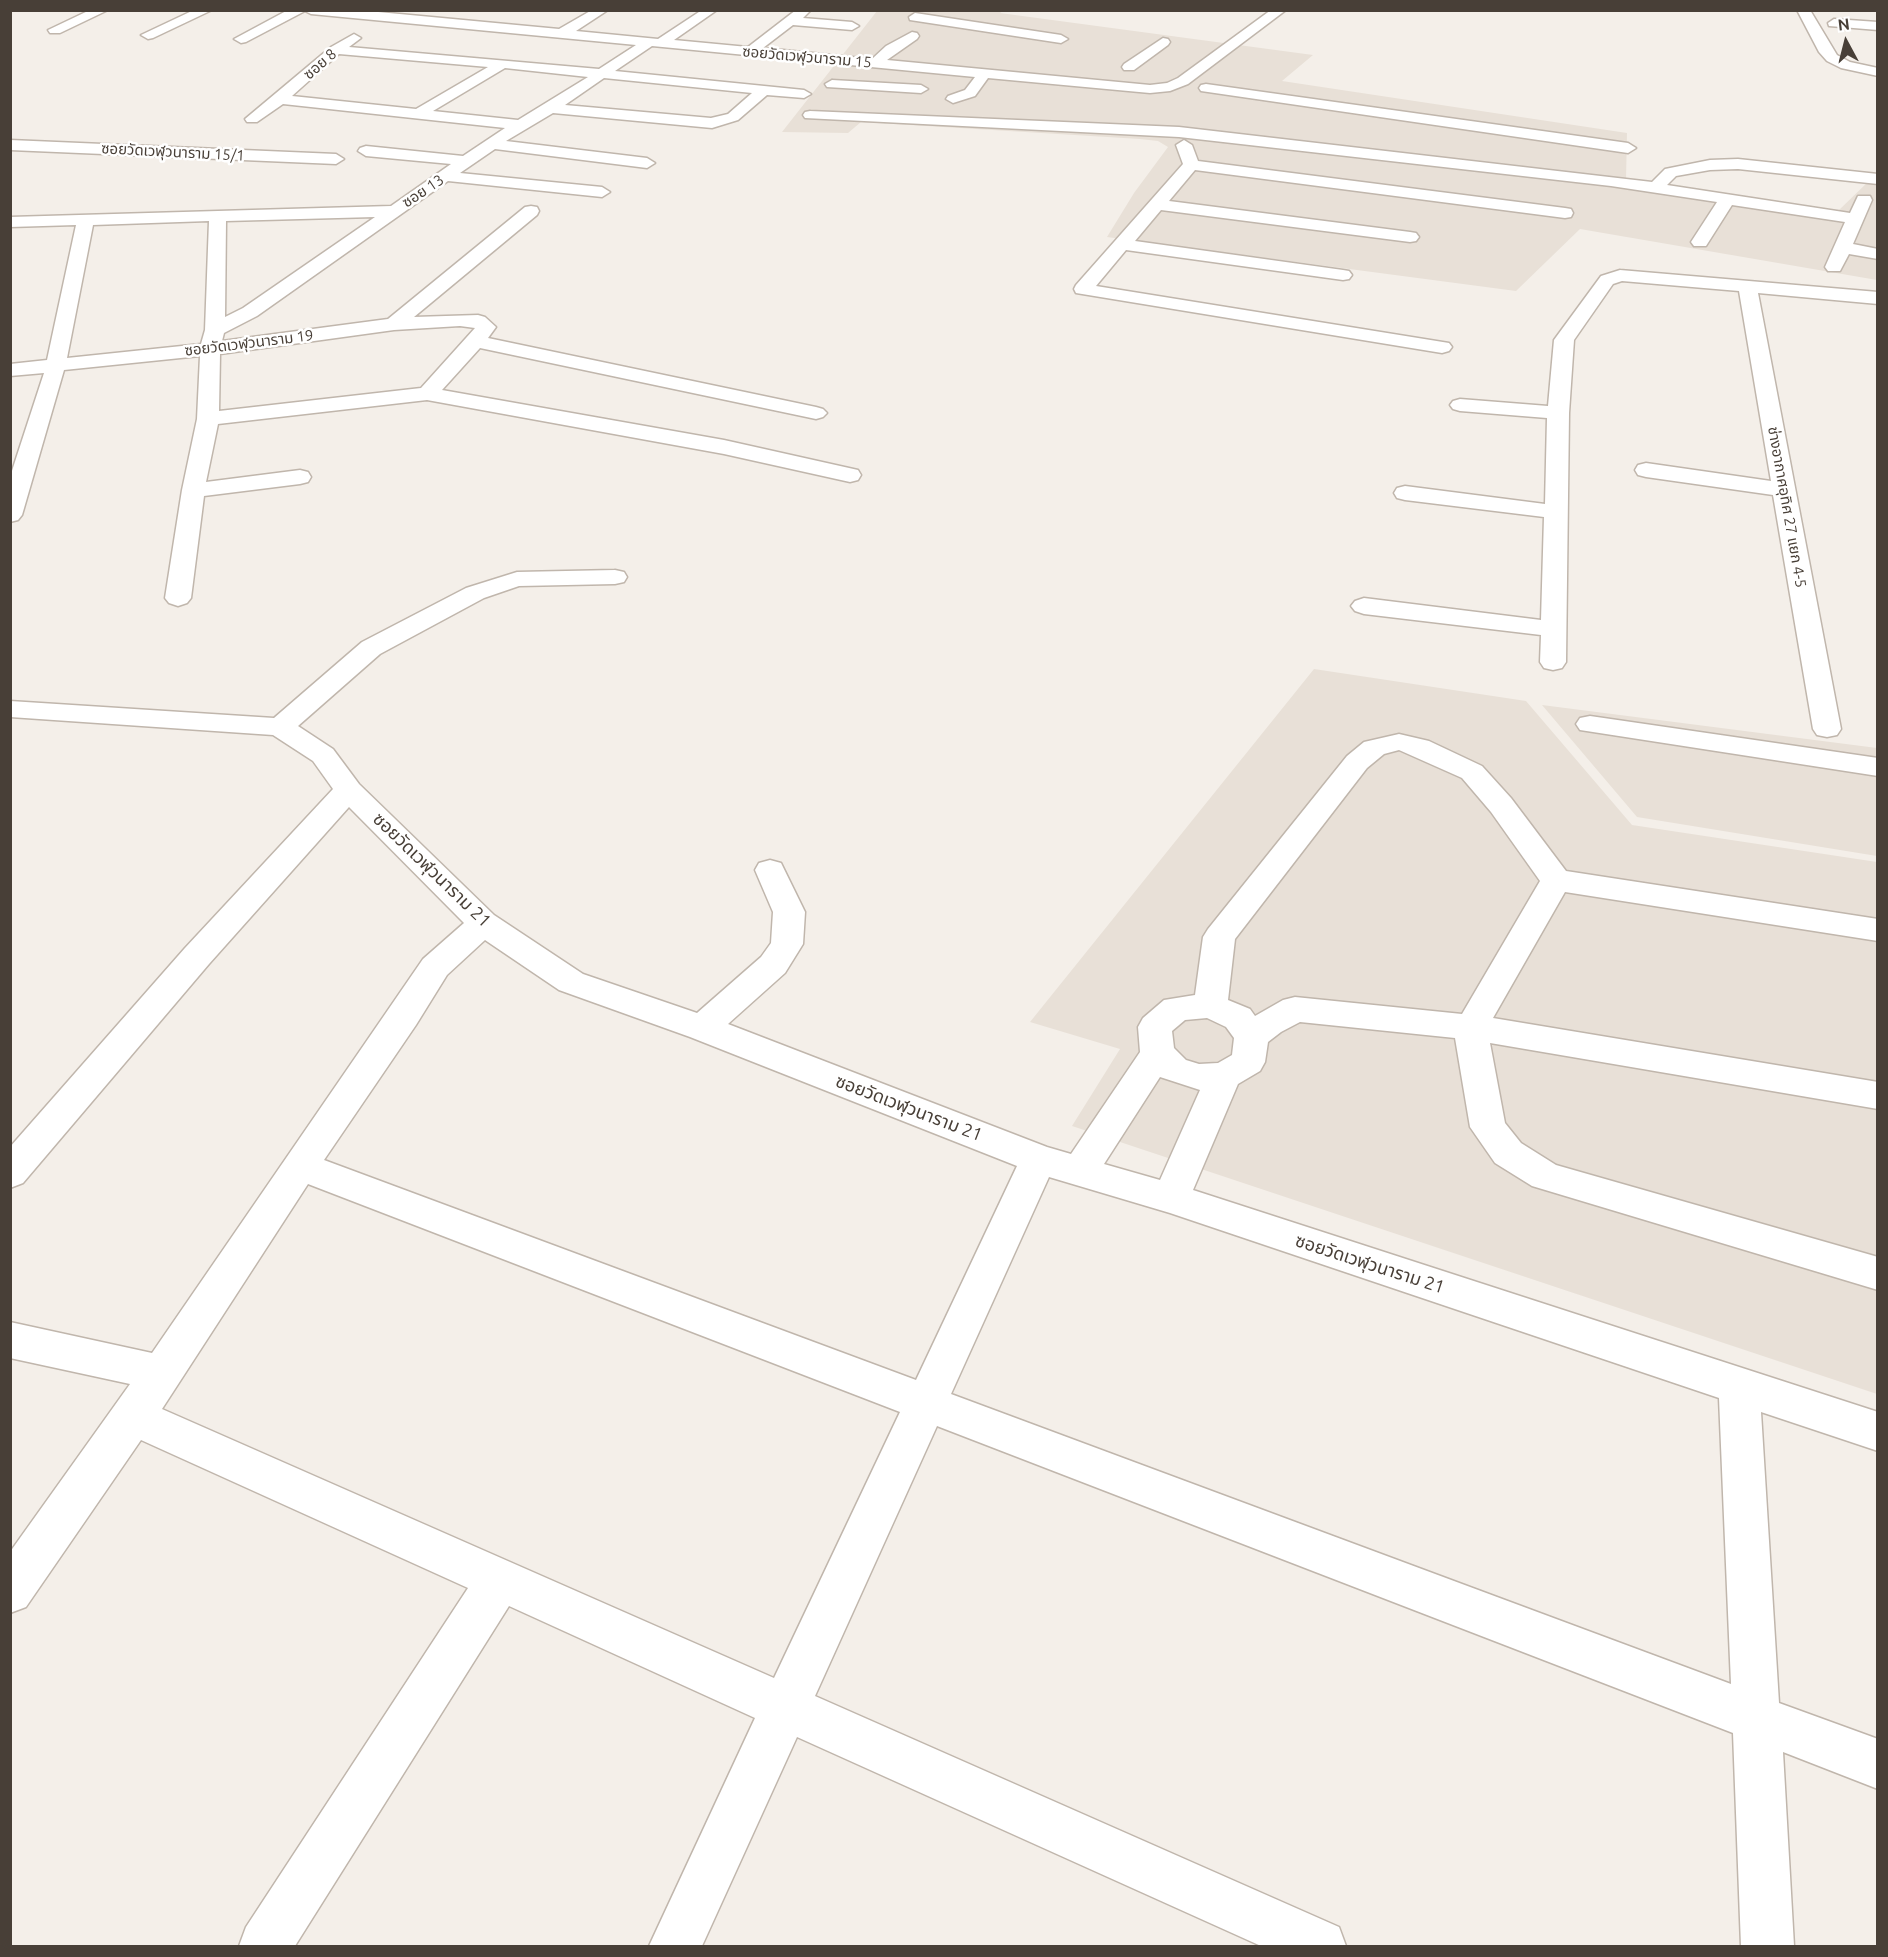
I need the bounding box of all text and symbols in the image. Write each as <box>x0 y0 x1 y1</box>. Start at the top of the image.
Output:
north arrow <box>1816 12 1876 72</box>
text: N <box>1837 14 1851 34</box>
street label: ซอยวัดเวฬุวนาราม 15 <box>742 42 872 72</box>
street label: ซอย 8 <box>300 45 340 83</box>
street label: ซอยวัดเวฬุวนาราม 15/1 <box>101 139 245 165</box>
street label: ซอย 13 <box>399 171 447 211</box>
street label: ซอยวัดเวฬุวนาราม 19 <box>183 326 315 360</box>
street label: ช่างอากาศอุทิศ 27 แยก 4-5 <box>1764 425 1810 589</box>
street label: ซอยวัดเวฬุวนาราม 21 <box>368 808 496 932</box>
street label: ซอยวัดเวฬุวนาราม 21 <box>832 1070 986 1146</box>
street label: ซอยวัดเวฬุวนาราม 21 <box>1293 1230 1447 1298</box>

